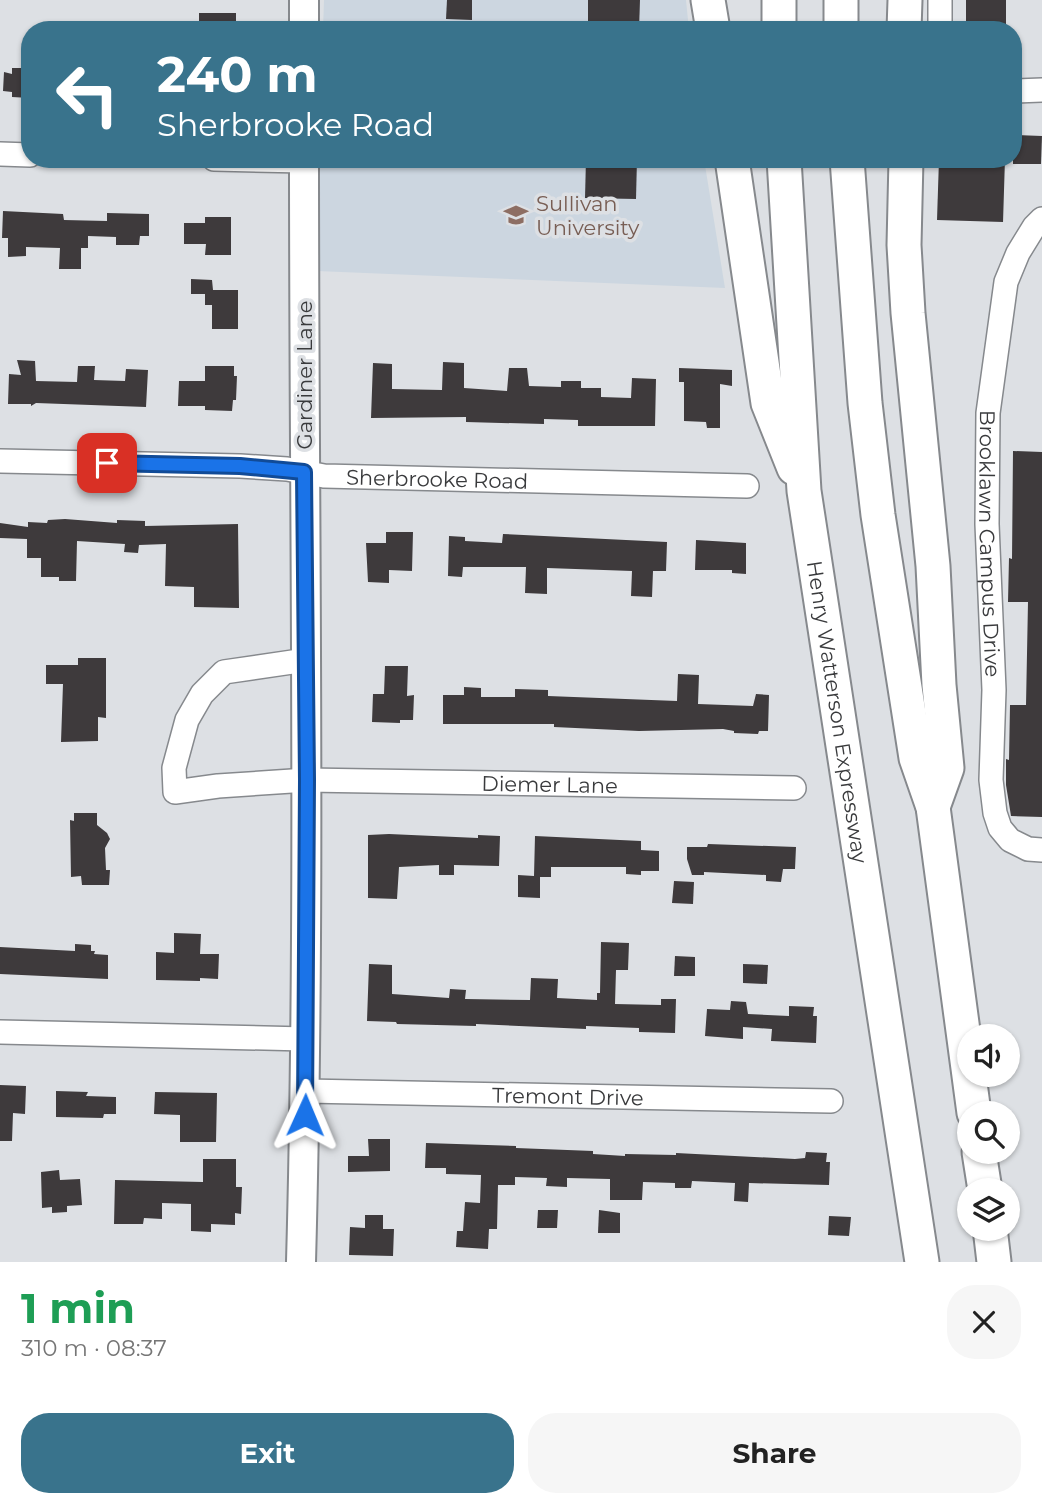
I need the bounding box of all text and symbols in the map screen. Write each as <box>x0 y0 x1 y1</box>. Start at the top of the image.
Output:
text: 240 m <box>157 45 318 104</box>
icon: left <box>42 49 133 140</box>
text: Sherbrooke Road <box>157 105 434 144</box>
place label: Sullivan University <box>536 191 640 240</box>
school or university icon: Sullivan University <box>502 201 530 229</box>
street label: Gardiner Lane <box>292 300 317 450</box>
street label: Brooklawn Campus Drive <box>974 410 1006 678</box>
pin <box>77 433 137 493</box>
icon: arrive <box>88 444 126 482</box>
street label: Sherbrooke Road <box>346 464 528 493</box>
street label: Henry Watterson Expressway <box>802 559 873 866</box>
street label: Diemer Lane <box>481 770 618 798</box>
map controls <box>957 1024 1020 1241</box>
button: sound <box>957 1024 1020 1087</box>
position arrow <box>268 1078 342 1152</box>
street label: Tremont Drive <box>492 1082 644 1110</box>
button: search <box>957 1101 1020 1164</box>
button: layers <box>957 1178 1020 1241</box>
text: 1 min <box>21 1282 135 1334</box>
button: close <box>947 1285 1021 1359</box>
text: 310 m · 08:37 <box>21 1334 167 1362</box>
button: Exit <box>21 1413 514 1493</box>
button: Share <box>528 1413 1021 1493</box>

